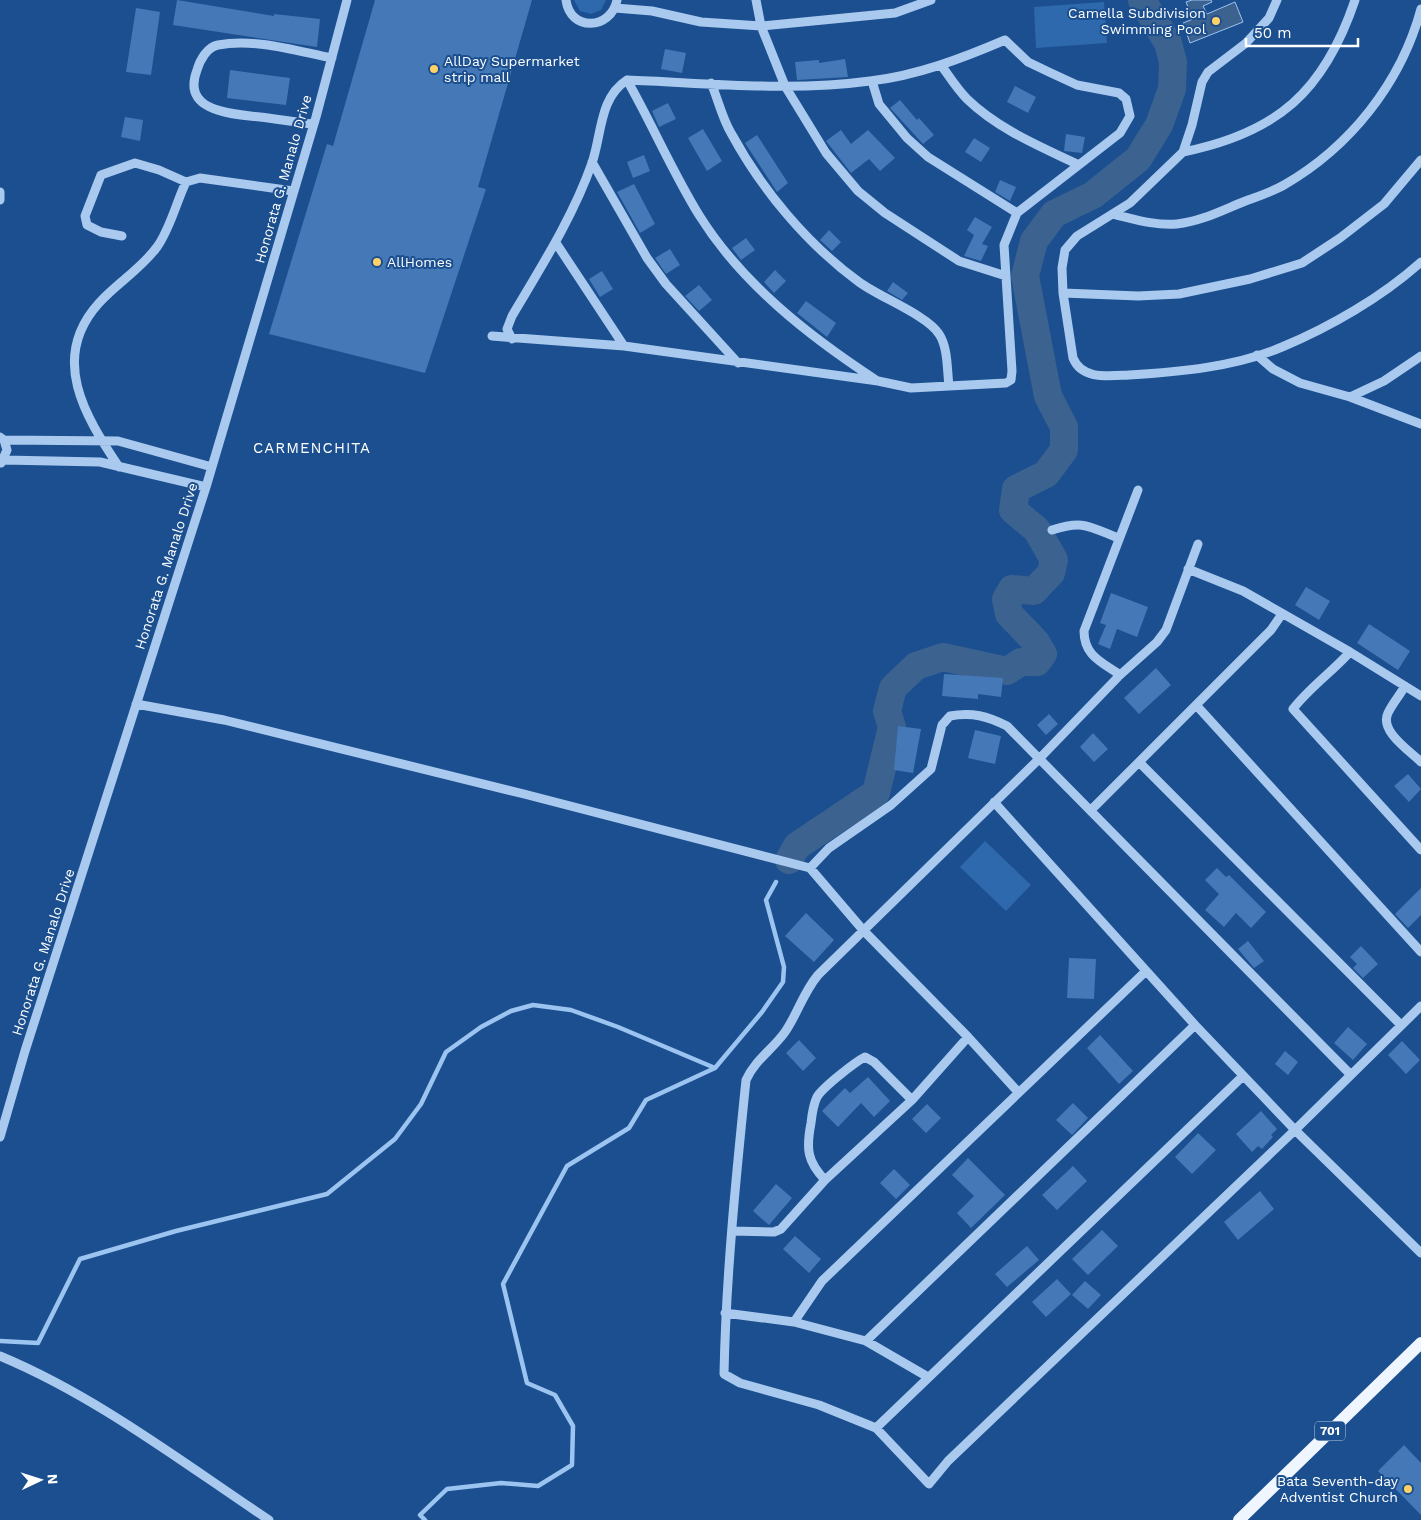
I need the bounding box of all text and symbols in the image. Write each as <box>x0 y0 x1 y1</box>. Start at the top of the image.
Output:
place label: Camella Subdivision Swimming Pool <box>1068 5 1207 37</box>
marker: Camella Subdivision Swimming Pool <box>1210 15 1222 27</box>
scale bar <box>1246 15 1358 47</box>
text: 50 m <box>1254 24 1291 42</box>
place label: AllDay Supermarket strip mall <box>444 53 580 85</box>
marker: AllDay Supermarket strip mall <box>428 63 440 75</box>
street label: Honorata G. Manalo Drive <box>251 93 315 265</box>
place label: AllHomes <box>387 254 452 270</box>
marker: AllHomes <box>371 256 383 268</box>
district label: CARMENCHITA <box>253 439 371 457</box>
street label: Honorata G. Manalo Drive <box>131 481 201 651</box>
street label: Honorata G. Manalo Drive <box>8 867 78 1037</box>
road number: 701 <box>1315 1422 1345 1440</box>
north arrow <box>15 1455 65 1505</box>
text: N <box>45 1473 61 1485</box>
place label: Bata Seventh-day Adventist Church <box>1277 1473 1399 1505</box>
marker: Bata Seventh-day Adventist Church <box>1402 1483 1414 1495</box>

